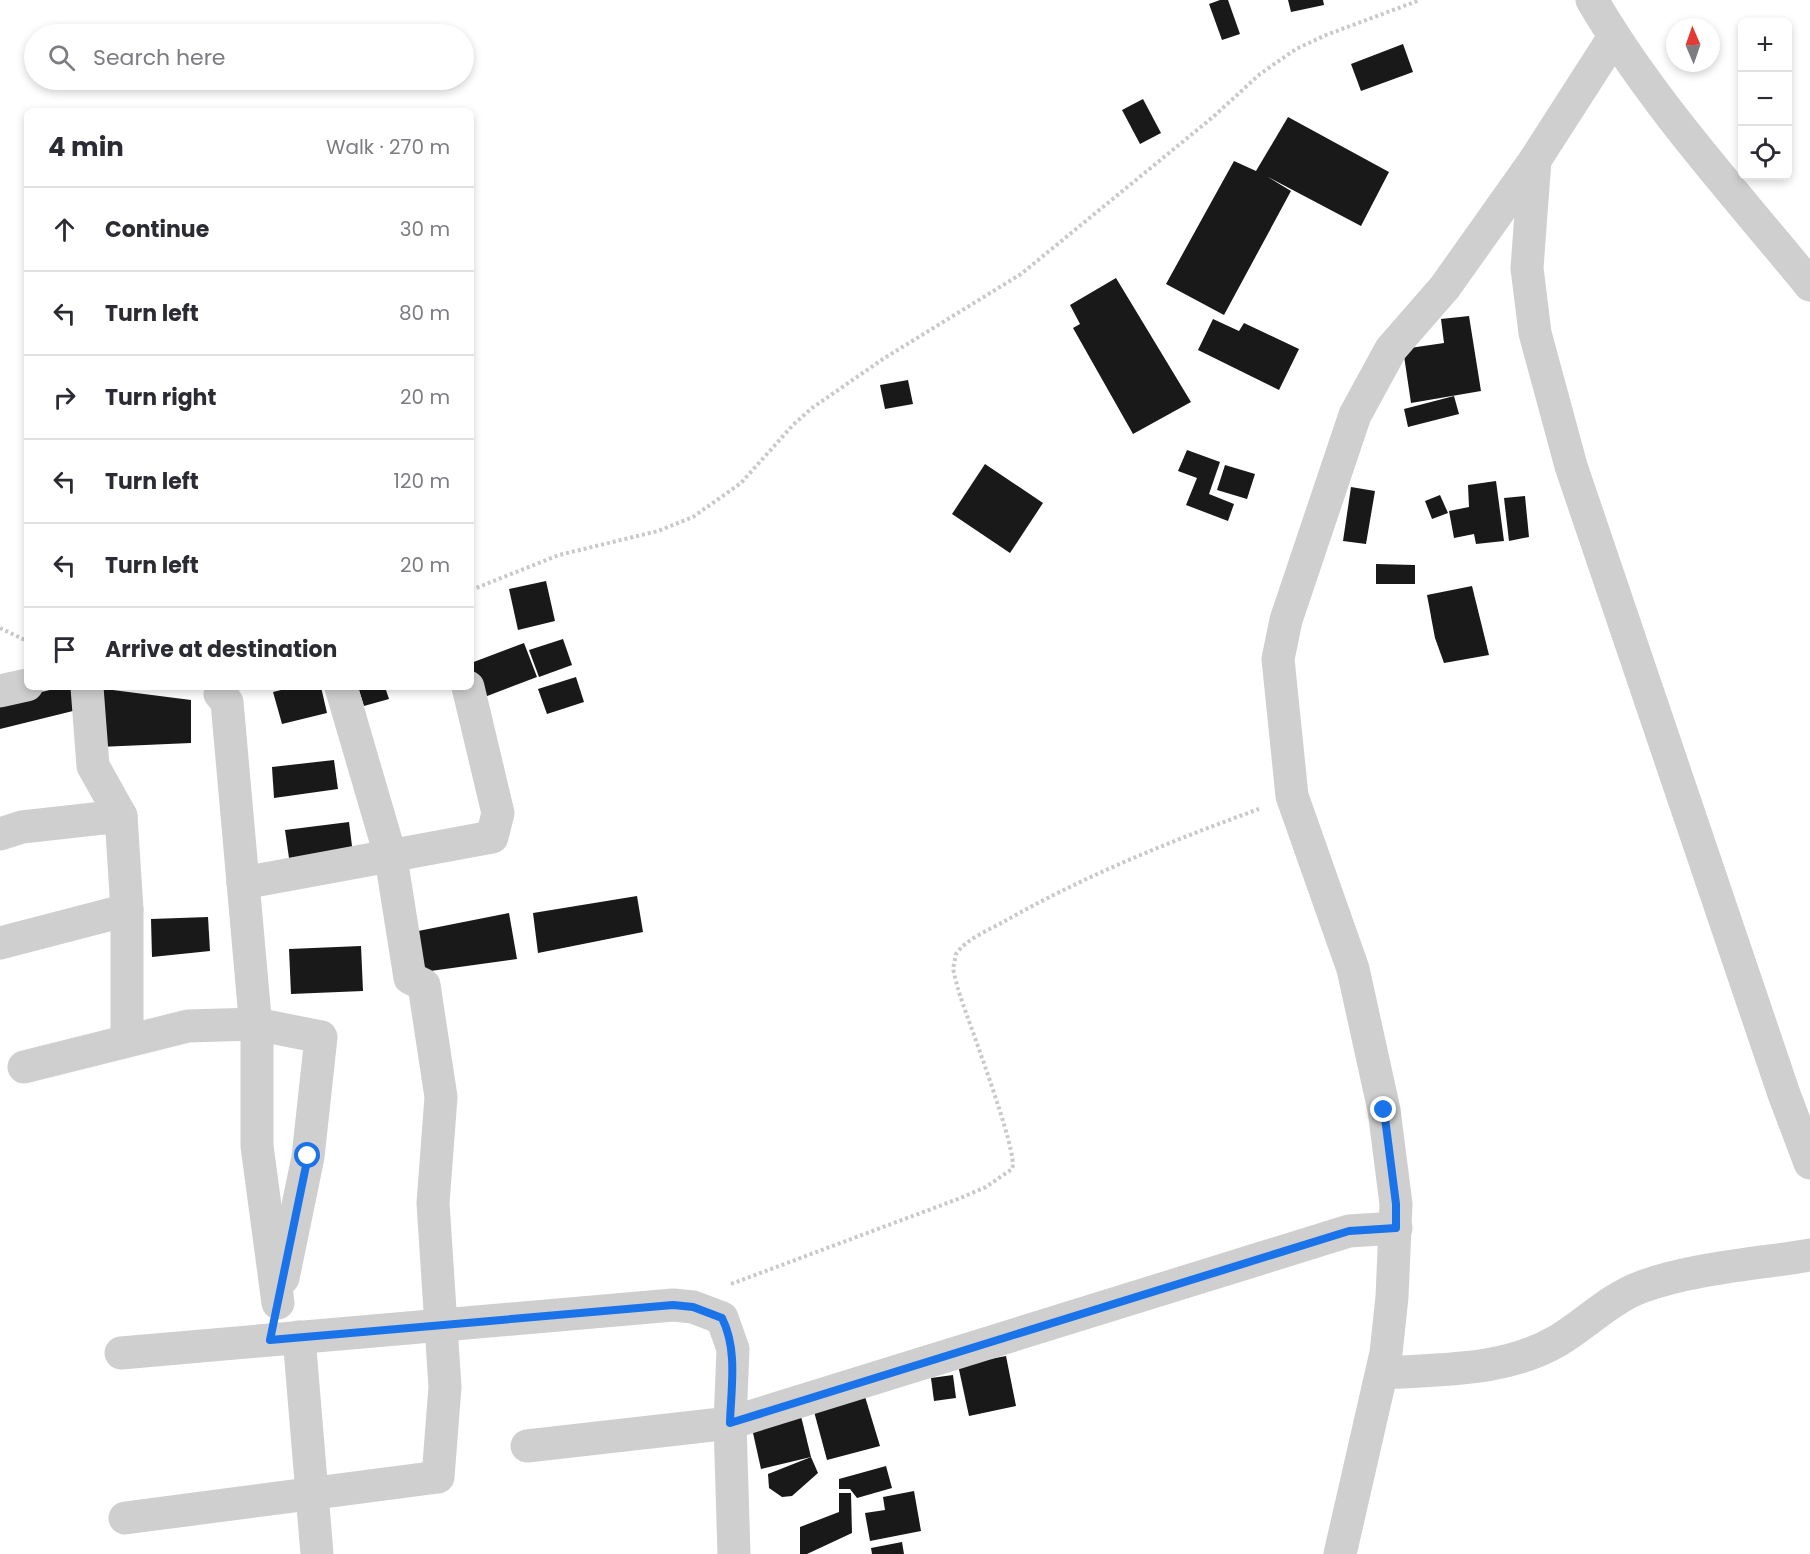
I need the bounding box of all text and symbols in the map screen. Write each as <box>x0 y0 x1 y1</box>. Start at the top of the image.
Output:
north arrow <box>1666 18 1720 72</box>
map controls <box>1738 18 1792 180</box>
button: + <box>1738 18 1792 72</box>
search box <box>24 24 474 90</box>
icon: search <box>45 41 78 74</box>
text: Search here <box>93 42 226 73</box>
button: − <box>1738 72 1792 126</box>
button: locate <box>1738 126 1792 180</box>
text: 4 min <box>48 129 124 165</box>
text: Walk · 270 m <box>326 133 450 161</box>
icon: ahead <box>48 213 81 246</box>
text: Continue <box>105 214 209 245</box>
text: 30 m <box>400 215 450 243</box>
icon: left <box>48 297 81 330</box>
text: Turn left <box>105 298 199 329</box>
text: 80 m <box>399 299 450 327</box>
icon: right <box>48 381 81 414</box>
text: Turn right <box>105 382 216 413</box>
text: 20 m <box>400 383 450 411</box>
icon: left <box>48 465 81 498</box>
text: Turn left <box>105 466 199 497</box>
text: 120 m <box>394 467 450 495</box>
icon: left <box>48 549 81 582</box>
text: Turn left <box>105 550 199 581</box>
text: 20 m <box>400 551 450 579</box>
icon: arrive <box>48 633 81 666</box>
text: Arrive at destination <box>105 634 337 665</box>
route end <box>1370 1096 1396 1122</box>
route start <box>294 1142 320 1168</box>

